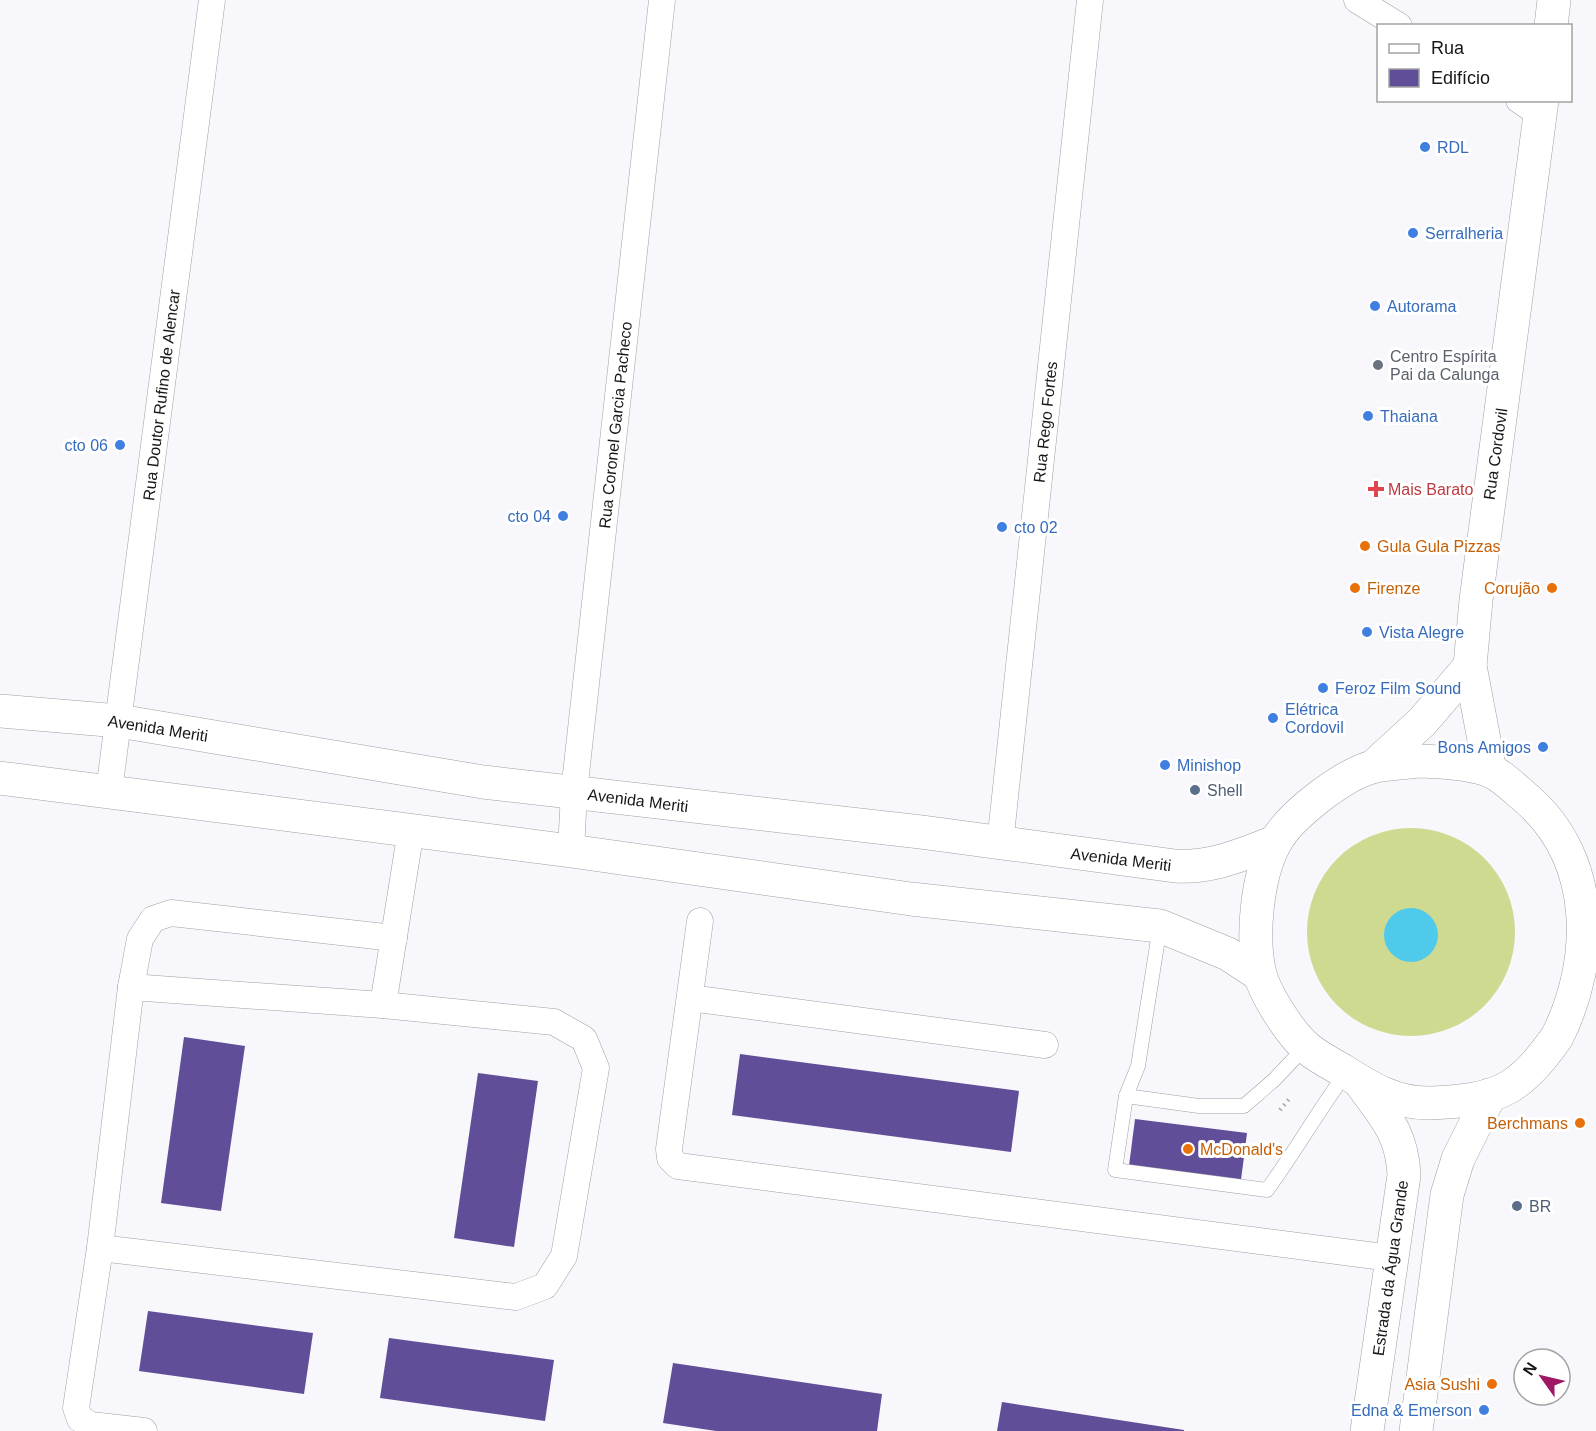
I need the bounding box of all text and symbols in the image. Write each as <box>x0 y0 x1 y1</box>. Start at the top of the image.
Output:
legend <box>1377 24 1572 102</box>
text: Rua <box>1431 38 1465 58</box>
text: Edifício <box>1431 68 1490 88</box>
place label: RDL <box>1437 139 1469 156</box>
marker: RDL <box>1418 140 1432 154</box>
place label: Serralheria <box>1425 225 1503 242</box>
marker: Serralheria <box>1406 226 1420 240</box>
street label: Rua Doutor Rufino de Alencar <box>140 288 183 502</box>
place label: Autorama <box>1387 298 1456 315</box>
marker: Autorama <box>1368 299 1382 313</box>
street label: Rua Coronel Garcia Pacheco <box>596 321 635 529</box>
place label: Centro Espírita Pai da Calunga <box>1390 348 1500 383</box>
marker: Centro Espírita Pai da Calunga <box>1371 358 1385 372</box>
street label: Rua Rego Fortes <box>1031 361 1060 484</box>
street label: Rua Cordovil <box>1481 407 1510 501</box>
place label: Thaiana <box>1380 408 1438 425</box>
marker: Thaiana <box>1361 409 1375 423</box>
place label: cto 06 <box>64 437 108 454</box>
marker: cto 06 <box>113 438 127 452</box>
place label: Mais Barato <box>1388 481 1473 498</box>
marker: Mais Barato <box>1369 482 1383 496</box>
place label: cto 04 <box>507 508 551 525</box>
marker: cto 04 <box>556 509 570 523</box>
place label: cto 02 <box>1014 519 1058 536</box>
marker: cto 02 <box>995 520 1009 534</box>
place label: Gula Gula Pizzas <box>1377 538 1501 555</box>
marker: Gula Gula Pizzas <box>1358 539 1372 553</box>
place label: Firenze <box>1367 580 1420 597</box>
place label: Corujão <box>1484 580 1540 597</box>
marker: Firenze <box>1348 581 1362 595</box>
marker: Corujão <box>1545 581 1559 595</box>
place label: Vista Alegre <box>1379 624 1464 641</box>
marker: Vista Alegre <box>1360 625 1374 639</box>
place label: Feroz Film Sound <box>1335 680 1461 697</box>
marker: Feroz Film Sound <box>1316 681 1330 695</box>
place label: Elétrica Cordovil <box>1285 701 1344 736</box>
marker: Elétrica Cordovil <box>1266 711 1280 725</box>
street label: Avenida Meriti <box>107 712 209 745</box>
place label: Bons Amigos <box>1438 739 1531 756</box>
marker: Bons Amigos <box>1536 740 1550 754</box>
place label: Minishop <box>1177 757 1241 774</box>
marker: Minishop <box>1158 758 1172 772</box>
place label: Shell <box>1207 782 1243 799</box>
marker: Shell <box>1188 783 1202 797</box>
street label: Avenida Meriti <box>587 786 689 815</box>
street label: Avenida Meriti <box>1070 845 1172 874</box>
place label: Berchmans <box>1487 1115 1568 1132</box>
marker: Berchmans <box>1573 1116 1587 1130</box>
place label: McDonald's <box>1200 1141 1283 1158</box>
marker: McDonald's <box>1181 1142 1195 1156</box>
street label: Estrada da Água Grande <box>1369 1179 1411 1357</box>
place label: BR <box>1529 1198 1551 1215</box>
marker: BR <box>1510 1199 1524 1213</box>
north arrow <box>1512 1347 1572 1407</box>
text: N <box>1520 1359 1540 1378</box>
place label: Asia Sushi <box>1404 1376 1480 1393</box>
marker: Asia Sushi <box>1485 1377 1499 1391</box>
place label: Edna & Emerson <box>1351 1402 1472 1419</box>
marker: Edna & Emerson <box>1477 1403 1491 1417</box>

